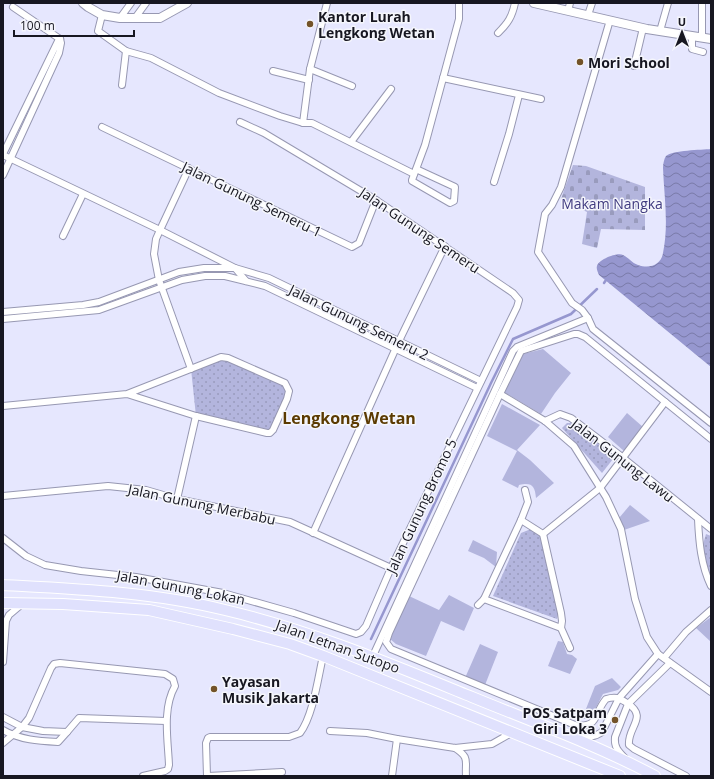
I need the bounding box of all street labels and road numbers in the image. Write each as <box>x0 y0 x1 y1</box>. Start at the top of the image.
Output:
street label: Jalan Gunung Semeru 1 <box>177 156 325 241</box>
street label: Jalan Gunung Semeru <box>354 181 484 277</box>
street label: Jalan Gunung Semeru 2 <box>284 279 432 364</box>
street label: Jalan Gunung Lawu <box>566 413 678 506</box>
street label: Jalan Gunung Bromo 5 <box>380 435 461 578</box>
street label: Jalan Gunung Merbabu <box>124 479 278 529</box>
street label: Jalan Gunung Lokan <box>113 565 247 609</box>
street label: Jalan Letnan Sutopo <box>272 614 403 677</box>

